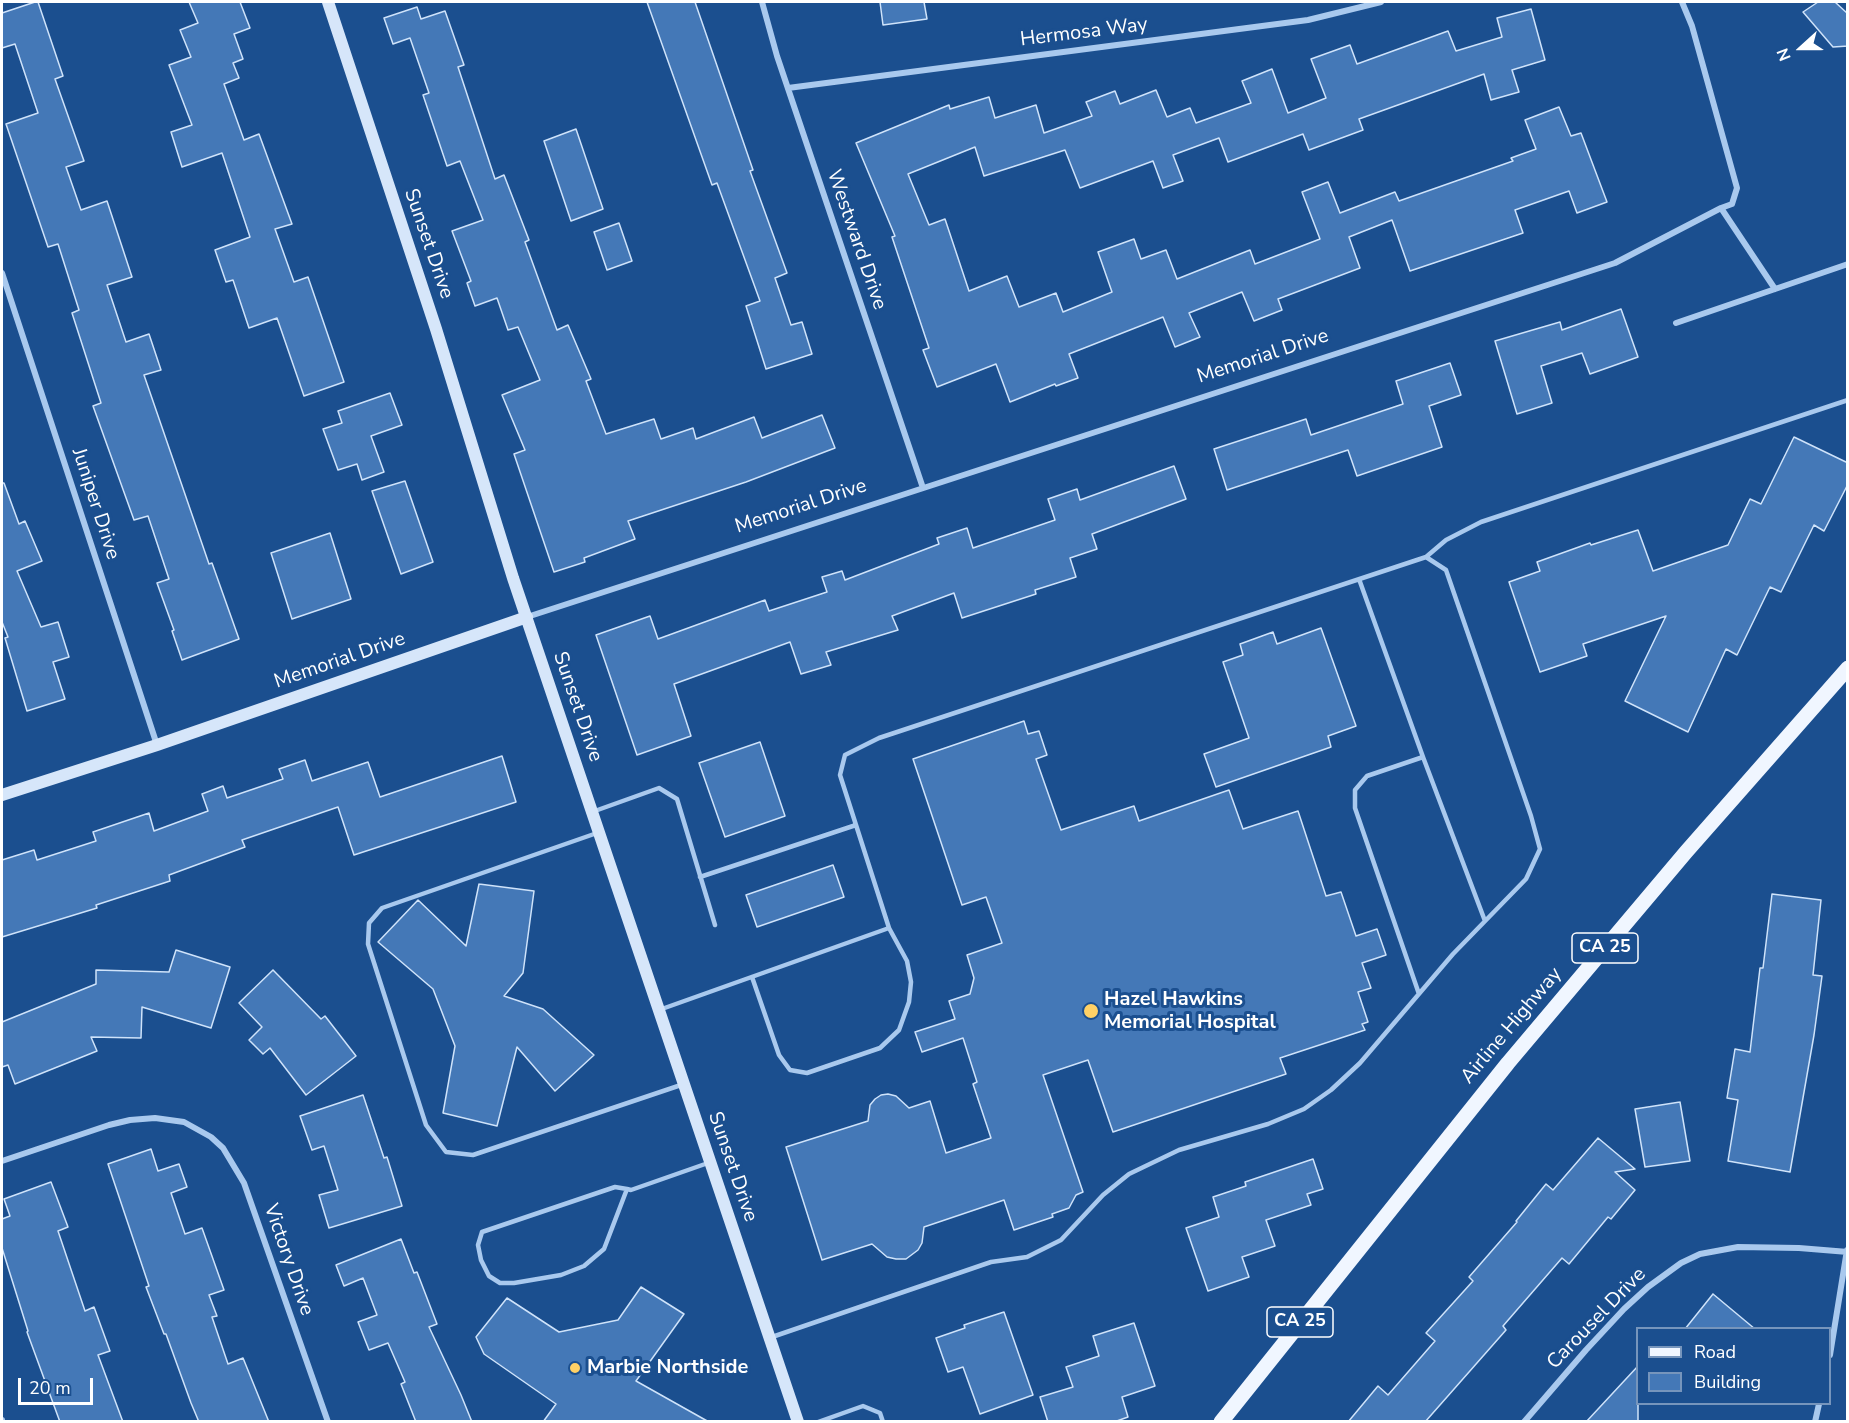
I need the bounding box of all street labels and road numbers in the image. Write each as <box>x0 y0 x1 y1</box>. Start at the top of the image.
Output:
street label: Hermosa Way <box>1019 13 1149 53</box>
street label: Westward Drive <box>821 167 891 313</box>
street label: Sunset Drive <box>398 186 458 302</box>
street label: Memorial Drive <box>1194 324 1332 390</box>
street label: Juniper Drive <box>66 445 124 563</box>
street label: Memorial Drive <box>732 474 870 540</box>
street label: Memorial Drive <box>271 627 409 695</box>
street label: Sunset Drive <box>547 649 607 765</box>
road number: CA 25 <box>1572 933 1638 963</box>
street label: Airline Highway <box>1456 963 1568 1089</box>
street label: Sunset Drive <box>702 1109 762 1225</box>
street label: Victory Drive <box>258 1201 318 1319</box>
street label: Carousel Drive <box>1543 1263 1651 1375</box>
road number: CA 25 <box>1267 1307 1333 1337</box>

